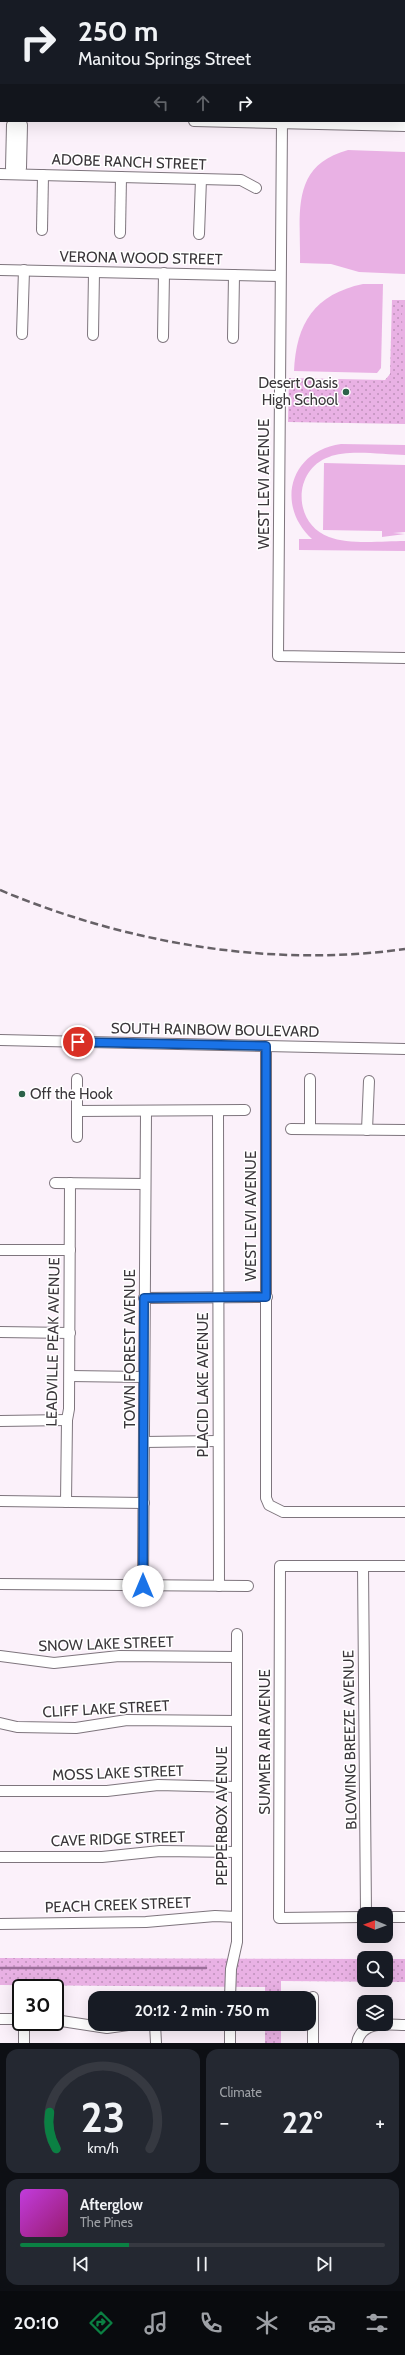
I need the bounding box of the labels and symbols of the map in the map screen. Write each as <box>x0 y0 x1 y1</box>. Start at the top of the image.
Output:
street label: ADOBE RANCH STREET <box>51 150 207 174</box>
street label: VERONA WOOD STREET <box>59 248 223 268</box>
place label: Desert Oasis High School <box>258 374 338 409</box>
marker: Desert Oasis High School <box>341 387 351 397</box>
street label: WEST LEVI AVENUE <box>255 419 273 549</box>
street label: SOUTH RAINBOW BOULEVARD <box>111 1019 320 1041</box>
pin <box>61 1025 95 1059</box>
place label: Off the Hook <box>30 1085 113 1103</box>
marker: Off the Hook <box>17 1089 27 1099</box>
street label: WEST LEVI AVENUE <box>242 1151 260 1281</box>
street label: LEADVILLE PEAK AVENUE <box>43 1257 63 1427</box>
street label: TOWN FOREST AVENUE <box>121 1269 139 1429</box>
street label: PLACID LAKE AVENUE <box>194 1312 212 1458</box>
position arrow <box>122 1565 164 1607</box>
street label: SNOW LAKE STREET <box>38 1633 174 1655</box>
street label: BLOWING BREEZE AVENUE <box>339 1650 361 1830</box>
street label: SUMMER AIR AVENUE <box>256 1669 274 1815</box>
street label: CLIFF LAKE STREET <box>42 1697 170 1721</box>
street label: PEPPERBOX AVENUE <box>213 1746 231 1886</box>
street label: MOSS LAKE STREET <box>52 1762 184 1784</box>
street label: CAVE RIDGE STREET <box>50 1828 186 1850</box>
street label: PEACH CREEK STREET <box>45 1893 191 1917</box>
north arrow <box>357 1907 393 1943</box>
speed limit sign: 30 <box>12 1979 64 2031</box>

